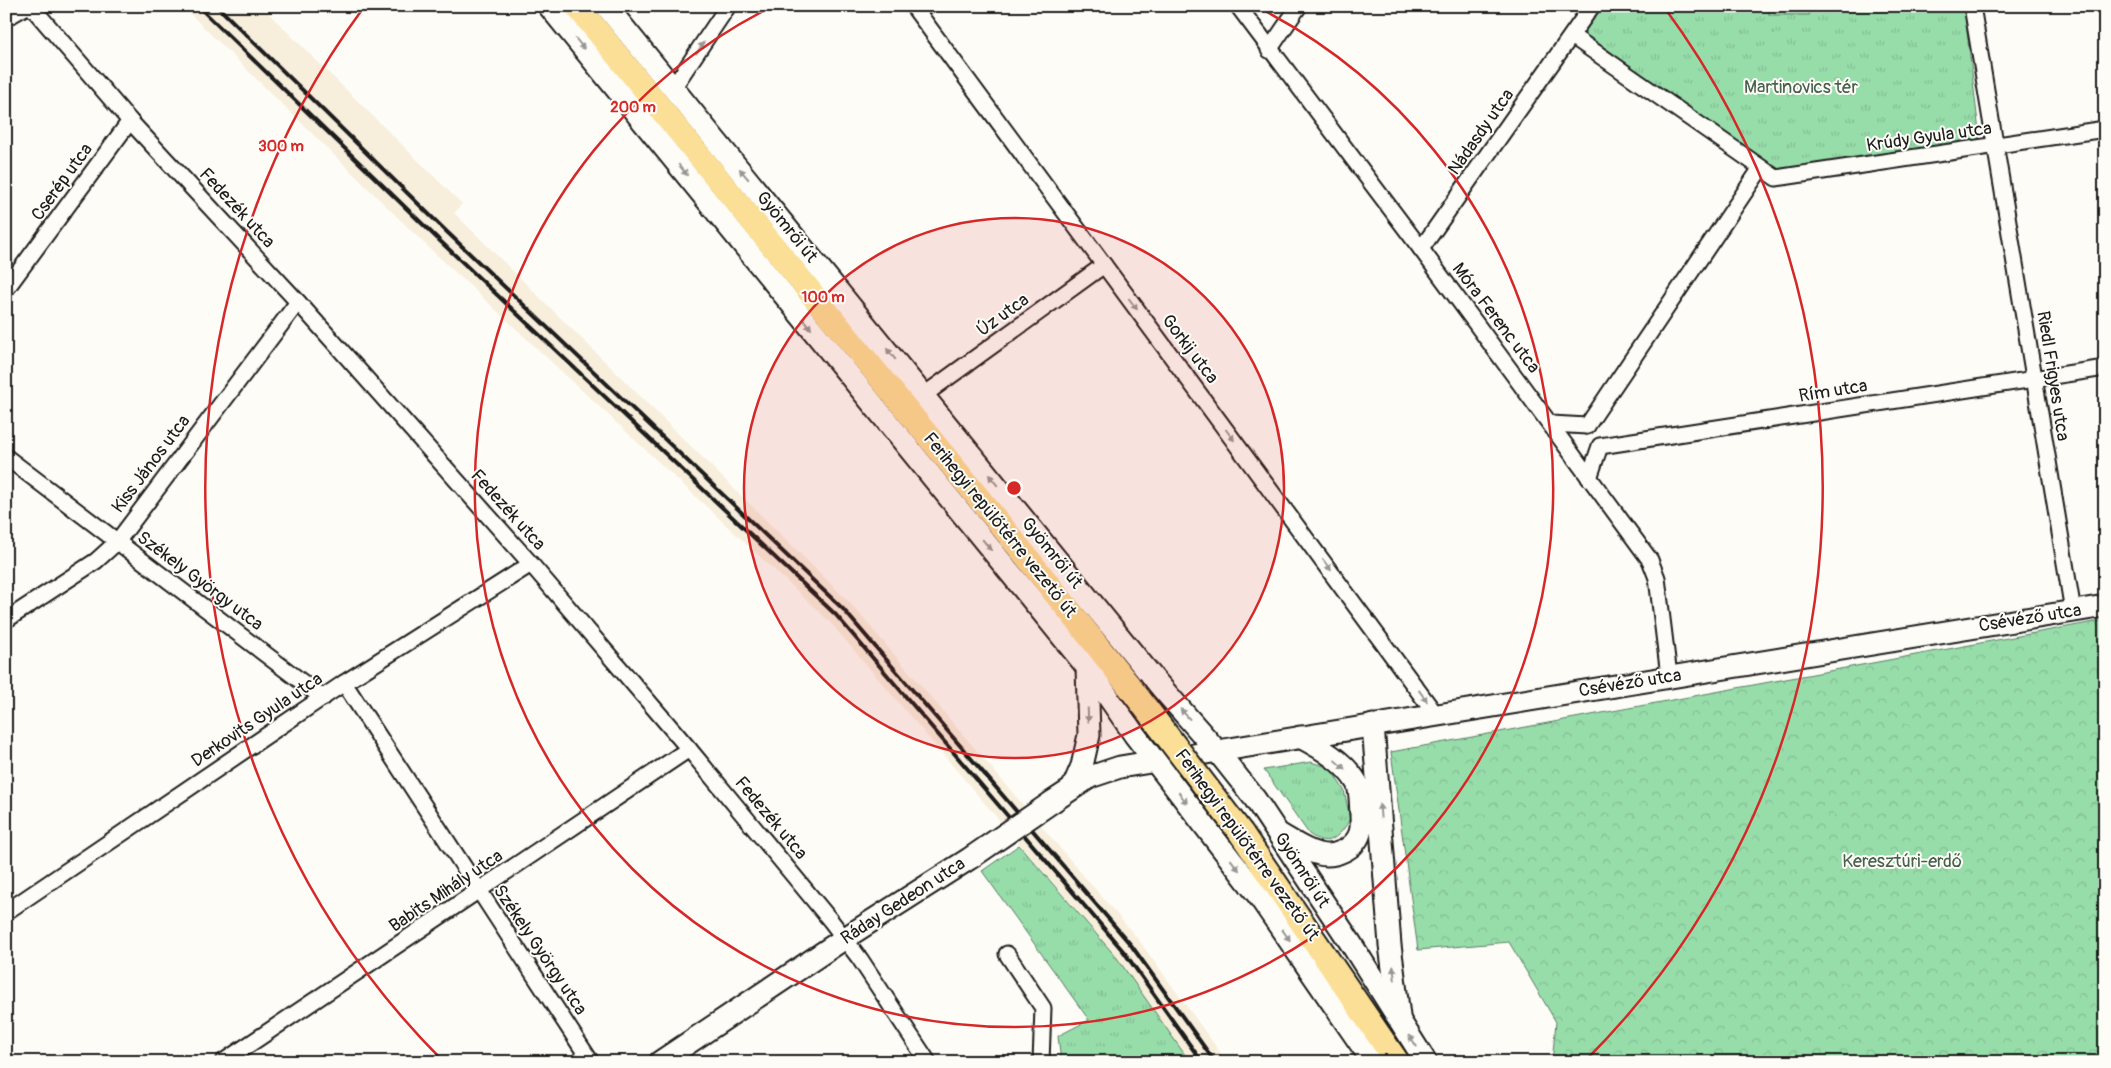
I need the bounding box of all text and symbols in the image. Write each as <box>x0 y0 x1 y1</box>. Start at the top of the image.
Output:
one-way arrow <box>575 37 586 50</box>
one-way arrow <box>695 41 705 55</box>
park label: Martinovics tér <box>1744 76 1859 99</box>
street label: Nádasdy utca <box>1443 84 1519 180</box>
text: 200 m <box>610 98 656 117</box>
street label: Krúdy Gyula utca <box>1865 117 1993 157</box>
text: 300 m <box>258 137 304 156</box>
street label: Cserép utca <box>26 139 98 225</box>
street label: Fedezék utca <box>194 163 280 253</box>
one-way arrow <box>677 163 688 176</box>
one-way arrow <box>738 168 749 181</box>
street label: Gyömrői út <box>751 187 823 268</box>
street label: Móra Ferenc utca <box>1447 258 1545 378</box>
text: 100 m <box>802 288 844 307</box>
street label: Úz utca <box>972 288 1034 342</box>
one-way arrow <box>1128 297 1138 311</box>
street label: Riedl Frigyes utca <box>2031 309 2075 443</box>
street label: Gorkij utca <box>1156 310 1224 388</box>
one-way arrow <box>801 317 812 330</box>
one-way arrow <box>885 348 896 361</box>
street label: Rím utca <box>1797 374 1869 408</box>
street label: Kiss János utca <box>107 410 195 518</box>
street label: Ferihegyi repülőtérre vezető út <box>918 428 1082 623</box>
one-way arrow <box>1225 428 1235 442</box>
street label: Fedezék utca <box>466 465 550 555</box>
one-way arrow <box>988 474 999 487</box>
centre of rings <box>1005 479 1023 497</box>
street label: Gyömrői út <box>1016 513 1088 594</box>
street label: Székely György utca <box>132 526 268 636</box>
one-way arrow <box>982 538 993 551</box>
one-way arrow <box>1322 558 1332 572</box>
street label: Csévéző utca <box>1977 599 2083 637</box>
street label: Csévéző utca <box>1577 664 1683 702</box>
street label: Derkovits Gyula utca <box>187 668 327 772</box>
one-way arrow <box>1418 689 1428 703</box>
one-way arrow <box>1180 707 1191 720</box>
one-way arrow <box>1085 708 1093 724</box>
street label: Ferihegyi repülőtérre vezető út <box>1170 744 1325 946</box>
one-way arrow <box>1334 759 1346 771</box>
street label: Fedezék utca <box>730 772 812 864</box>
one-way arrow <box>1178 791 1188 804</box>
one-way arrow <box>1375 803 1383 819</box>
street label: Gyömrői út <box>1269 828 1335 913</box>
street label: Babits Mihály utca <box>385 844 507 938</box>
park label: Keresztúri-erdő <box>1842 850 1962 873</box>
street label: Ráday Gedeon utca <box>836 852 970 950</box>
one-way arrow <box>1229 858 1240 871</box>
street label: Székely György utca <box>488 881 592 1019</box>
one-way arrow <box>1281 928 1291 942</box>
one-way arrow <box>1390 965 1398 981</box>
one-way arrow <box>1408 1035 1418 1048</box>

